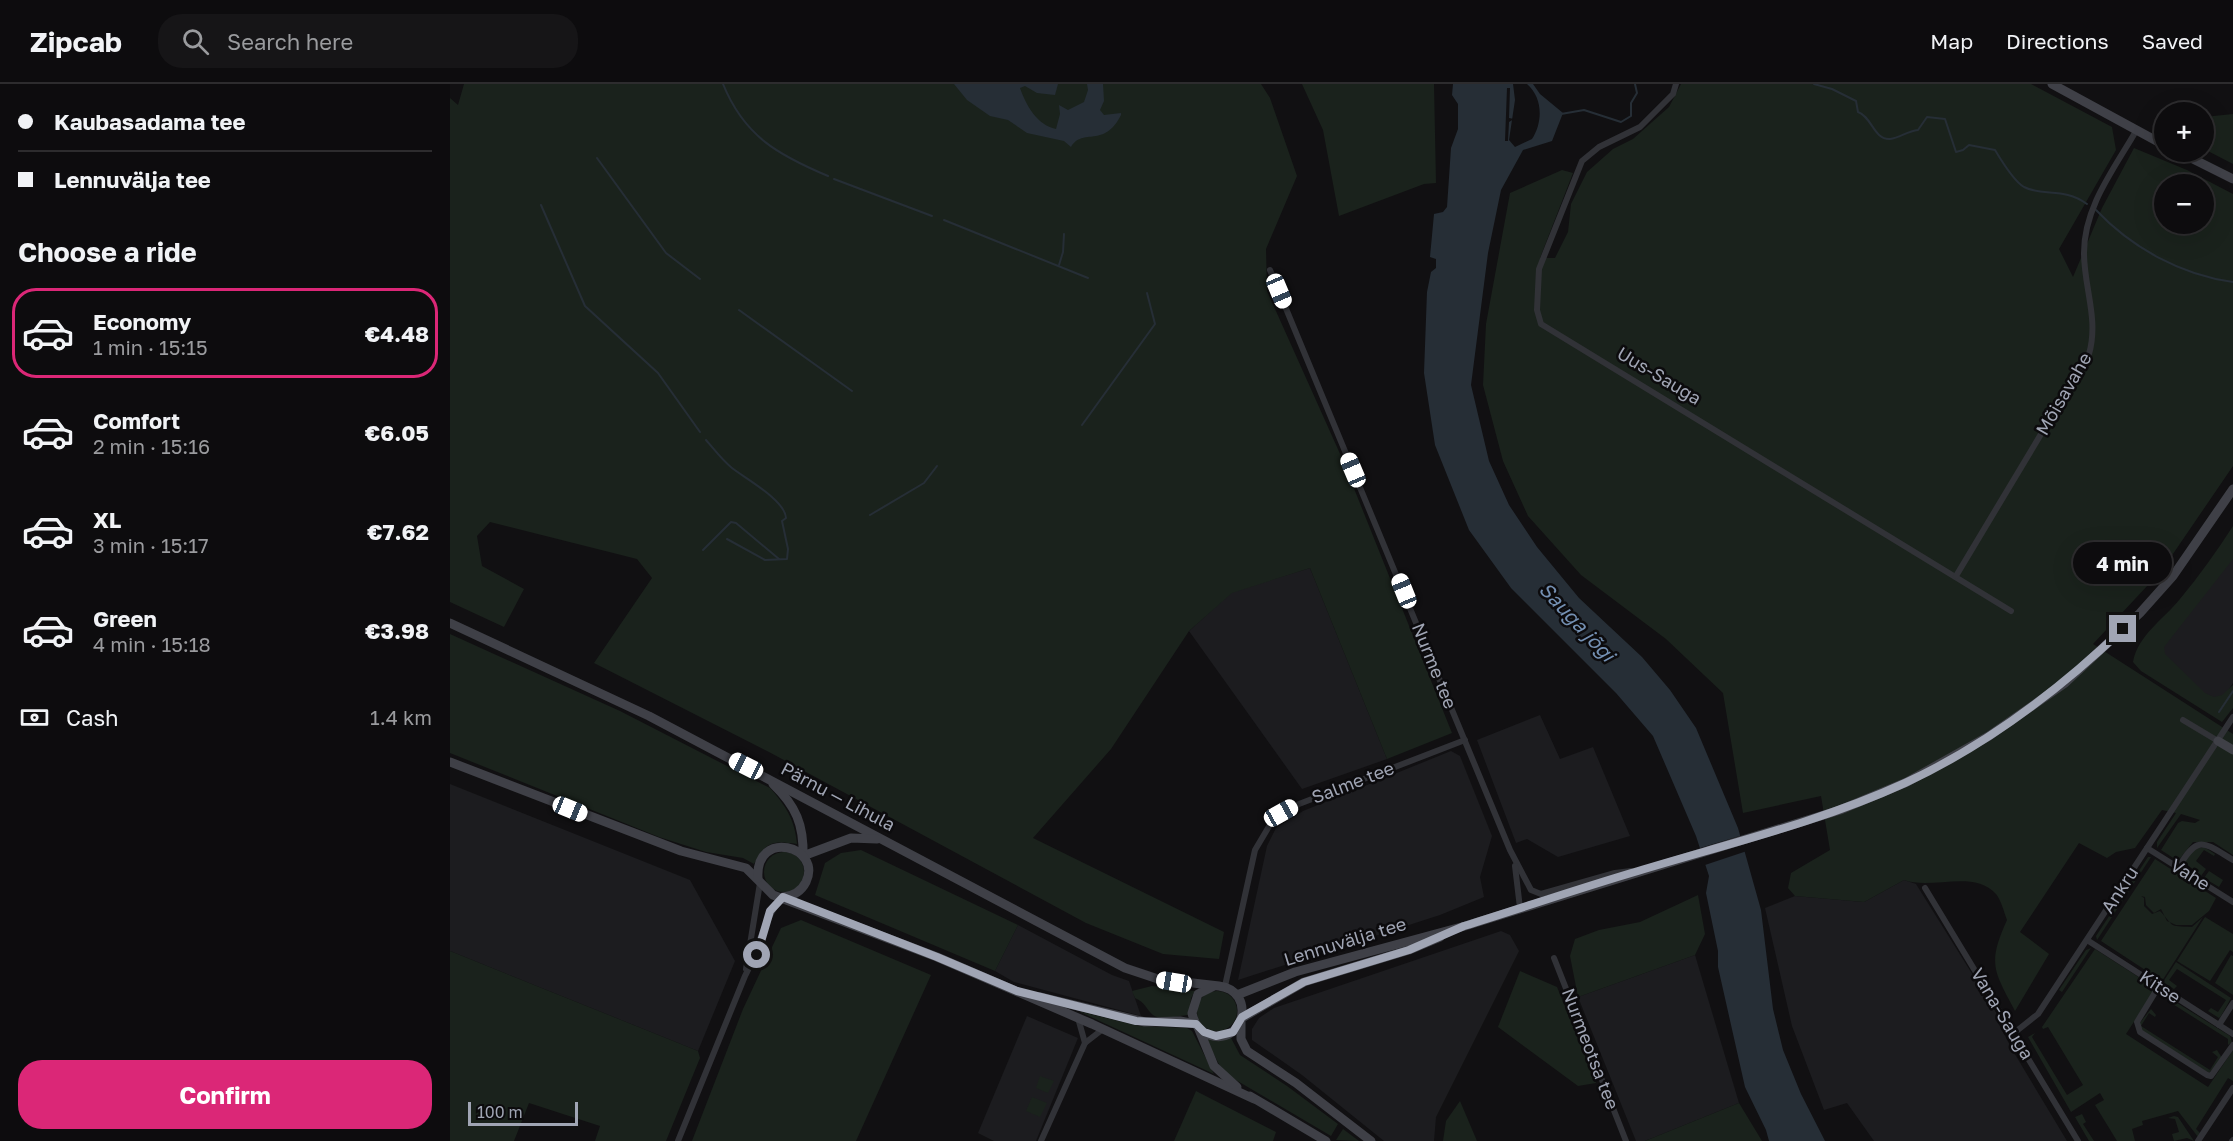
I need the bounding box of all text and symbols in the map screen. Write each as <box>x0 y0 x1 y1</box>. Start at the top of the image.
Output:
search box <box>158 14 578 68</box>
text: Zipcab <box>30 25 122 58</box>
icon: search <box>179 25 212 58</box>
text: Search here <box>227 28 353 55</box>
text: Map <box>1930 28 1973 54</box>
text: Directions <box>2006 28 2109 54</box>
text: Saved <box>2142 28 2203 54</box>
map controls <box>2154 102 2214 234</box>
button: + <box>2154 102 2214 162</box>
text: Kaubasadama tee <box>54 108 246 135</box>
text: Lennuvälja tee <box>54 166 211 193</box>
button: − <box>2154 174 2214 234</box>
text: Choose a ride <box>18 236 197 268</box>
car <box>1264 271 1294 311</box>
icon: car <box>21 306 75 360</box>
text: Economy <box>93 308 191 335</box>
text: €4.48 <box>365 320 429 347</box>
text: 1 min · 15:15 <box>93 335 208 359</box>
street label: Uus-Sauga <box>1613 341 1706 409</box>
street label: Mõisavahe <box>2031 348 2096 439</box>
icon: car <box>21 405 75 459</box>
text: Comfort <box>93 407 180 434</box>
text: €6.05 <box>365 419 429 446</box>
text: 2 min · 15:16 <box>93 434 210 458</box>
car <box>1338 450 1368 490</box>
icon: car <box>21 504 75 558</box>
text: XL <box>93 506 121 533</box>
text: €7.62 <box>367 518 429 545</box>
text: 3 min · 15:17 <box>93 533 209 557</box>
callout: 4 min <box>2074 542 2172 584</box>
text: 4 min <box>2096 551 2149 575</box>
car <box>1389 571 1419 611</box>
water label: Sauga jõgi <box>1534 577 1622 669</box>
icon: car <box>21 603 75 657</box>
text: Green <box>93 605 157 632</box>
route end <box>2109 615 2136 642</box>
text: €3.98 <box>365 617 429 644</box>
street label: Nurme tee <box>1408 620 1462 712</box>
text: 4 min · 15:18 <box>93 632 211 656</box>
icon: cash <box>18 701 51 734</box>
text: Cash <box>66 704 119 731</box>
text: 1.4 km <box>370 705 432 729</box>
car <box>726 750 766 782</box>
street label: Salme tee <box>1308 756 1397 808</box>
street label: Pärnu — Lihula <box>778 757 899 835</box>
car <box>550 794 590 824</box>
car <box>1261 796 1301 830</box>
street label: Vahe <box>2167 854 2214 895</box>
street label: Ankru <box>2096 862 2142 917</box>
street label: Lennuvälja tee <box>1281 912 1409 970</box>
route start <box>743 941 770 968</box>
street label: Vana-Sauga <box>1967 964 2039 1063</box>
street label: Kitse <box>2136 965 2185 1007</box>
car <box>1155 970 1193 994</box>
street label: Nurmeotsa tee <box>1558 985 1624 1112</box>
button: Confirm <box>18 1060 432 1129</box>
scale bar <box>468 1099 578 1126</box>
text: 100 m <box>477 1102 523 1122</box>

